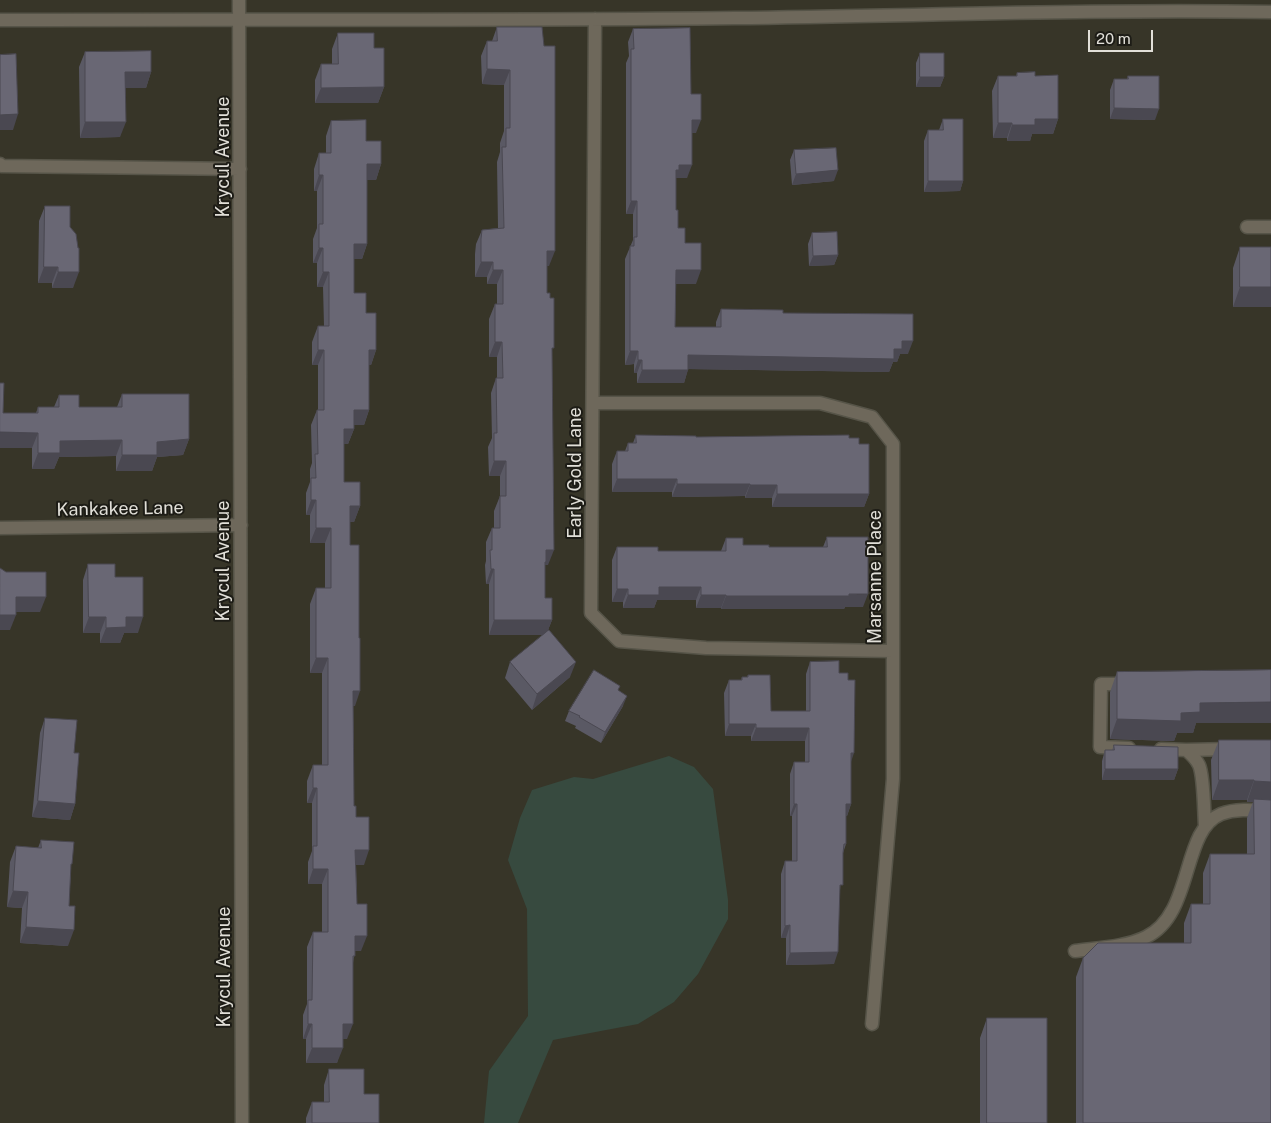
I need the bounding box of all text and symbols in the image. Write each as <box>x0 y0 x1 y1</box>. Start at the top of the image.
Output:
scale bar <box>1091 20 1156 52</box>
text: 20 m <box>1096 30 1131 47</box>
street label: Krycul Avenue <box>212 97 234 217</box>
street label: Early Gold Lane <box>564 407 586 539</box>
street label: Kankakee Lane <box>56 497 184 521</box>
street label: Krycul Avenue <box>212 501 234 621</box>
street label: Marsanne Place <box>864 510 886 644</box>
street label: Krycul Avenue <box>213 907 235 1027</box>

